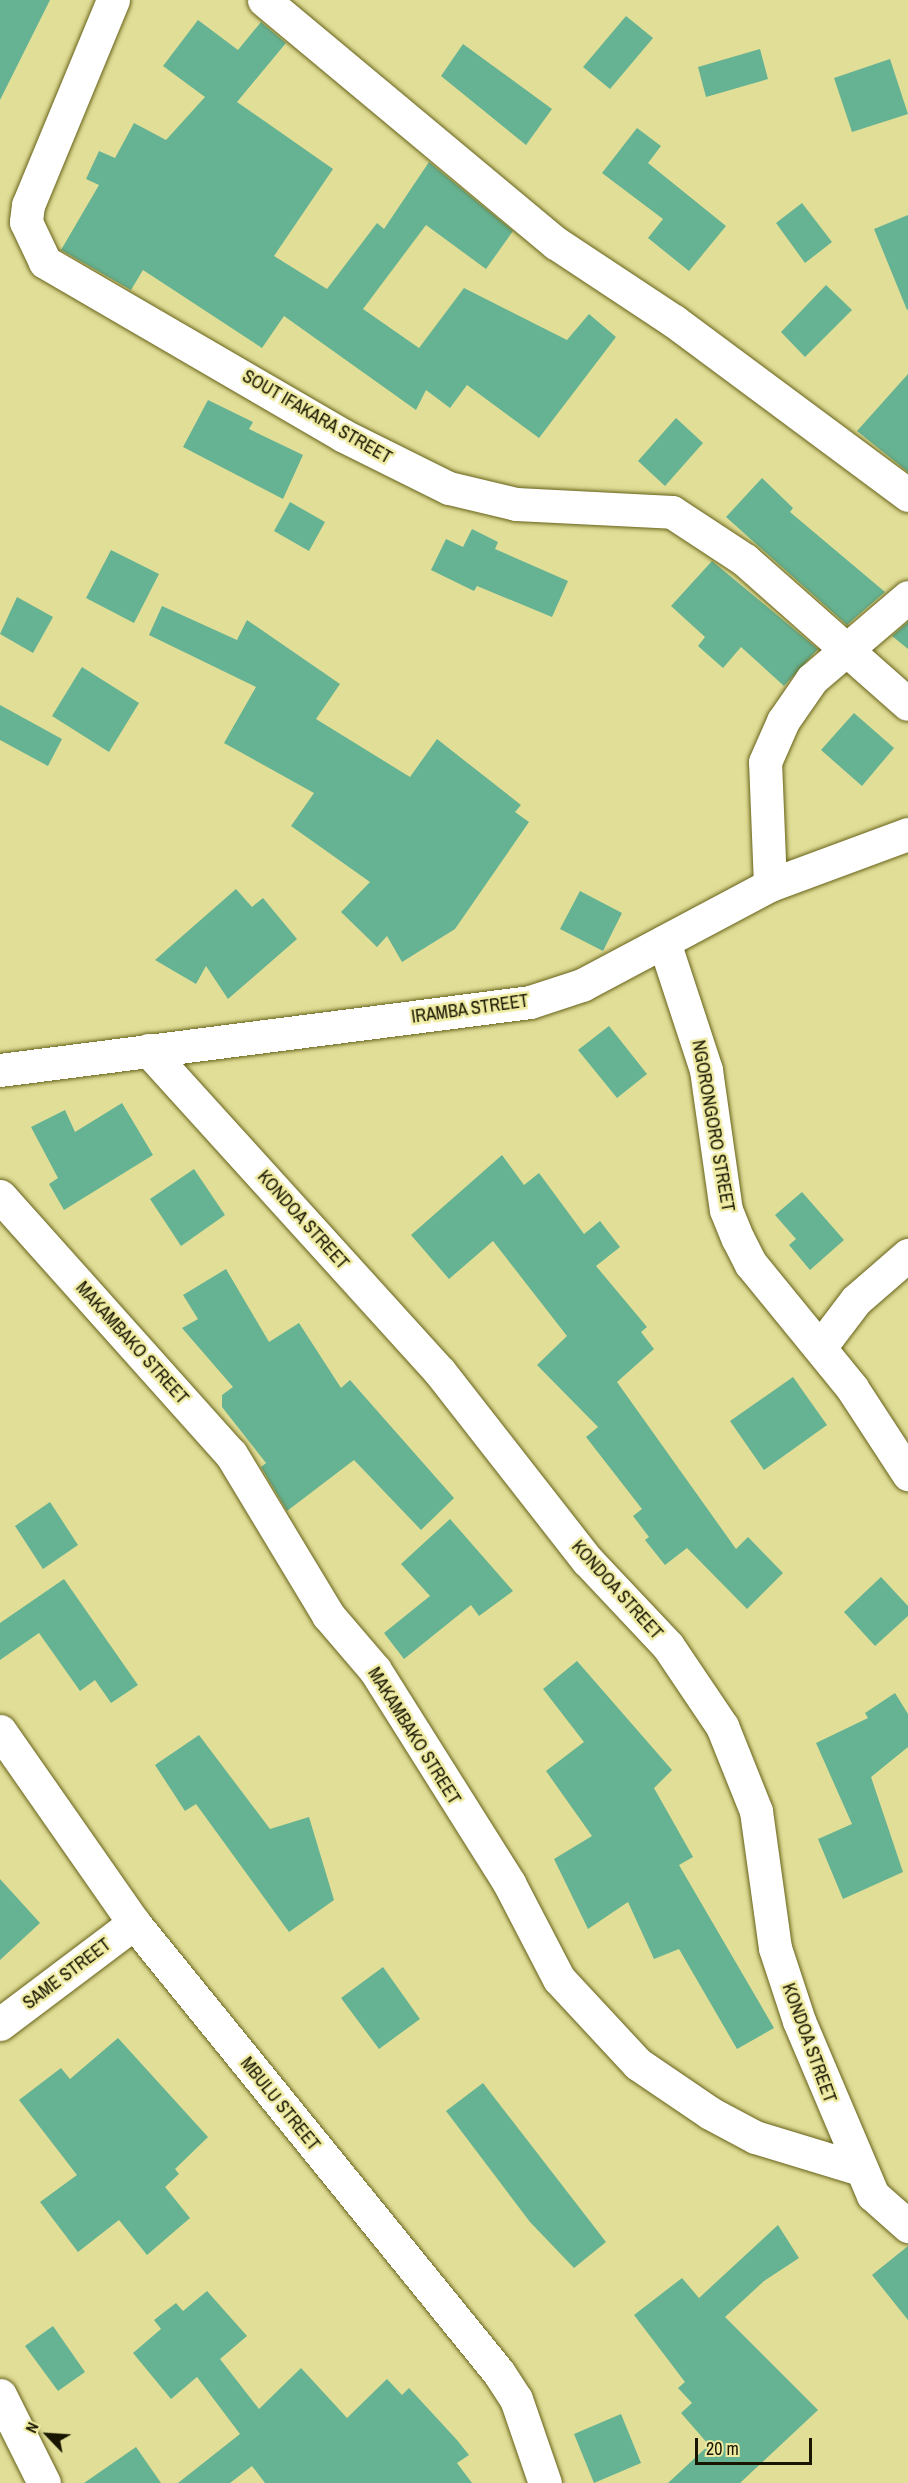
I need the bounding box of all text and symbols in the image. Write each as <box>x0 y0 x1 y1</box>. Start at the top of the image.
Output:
street label: SOUT IFAKARA STREET <box>238 365 396 469</box>
street label: IRAMBA STREET <box>410 990 530 1028</box>
street label: NGORONGORO STREET <box>687 1039 739 1213</box>
street label: KONDOA STREET <box>253 1166 353 1274</box>
street label: MAKAMBAKO STREET <box>71 1277 193 1409</box>
street label: KONDOA STREET <box>567 1536 667 1644</box>
street label: MAKAMBAKO STREET <box>363 1664 465 1808</box>
street label: SAME STREET <box>19 1934 115 2014</box>
street label: KONDOA STREET <box>777 1980 841 2106</box>
street label: MBULU STREET <box>236 2053 324 2155</box>
north arrow <box>18 2405 78 2465</box>
text: N <box>20 2418 44 2436</box>
scale bar <box>698 2426 815 2464</box>
text: 20 m <box>706 2436 739 2461</box>

